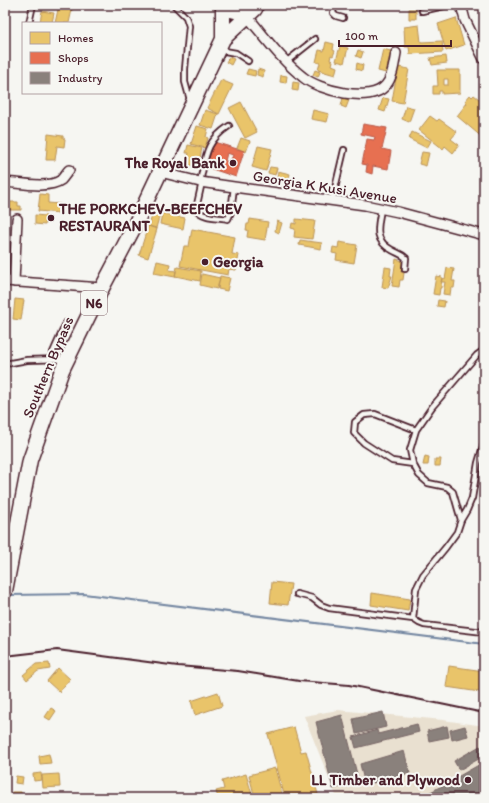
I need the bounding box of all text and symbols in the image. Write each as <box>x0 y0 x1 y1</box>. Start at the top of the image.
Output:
legend <box>22 22 162 94</box>
scale bar <box>339 22 451 48</box>
text: 100 m <box>345 29 378 43</box>
text: Homes <box>58 31 94 45</box>
text: Shops <box>58 51 89 65</box>
text: Industry <box>58 71 103 85</box>
place label: The Royal Bank <box>124 154 225 173</box>
marker: The Royal Bank <box>228 158 238 168</box>
street label: Georgia K Kusi Avenue <box>252 167 398 207</box>
place label: THE PORKCHEV-BEEFCHEV RESTAURANT <box>58 200 242 235</box>
marker: THE PORKCHEV-BEEFCHEV RESTAURANT <box>46 213 56 223</box>
place label: Georgia <box>213 253 264 272</box>
marker: Georgia <box>200 257 210 267</box>
road number: N6 <box>81 291 107 315</box>
street label: Southern Bypass <box>19 313 78 420</box>
place label: LL Timber and Plywood <box>311 771 461 790</box>
marker: LL Timber and Plywood <box>463 775 473 785</box>

